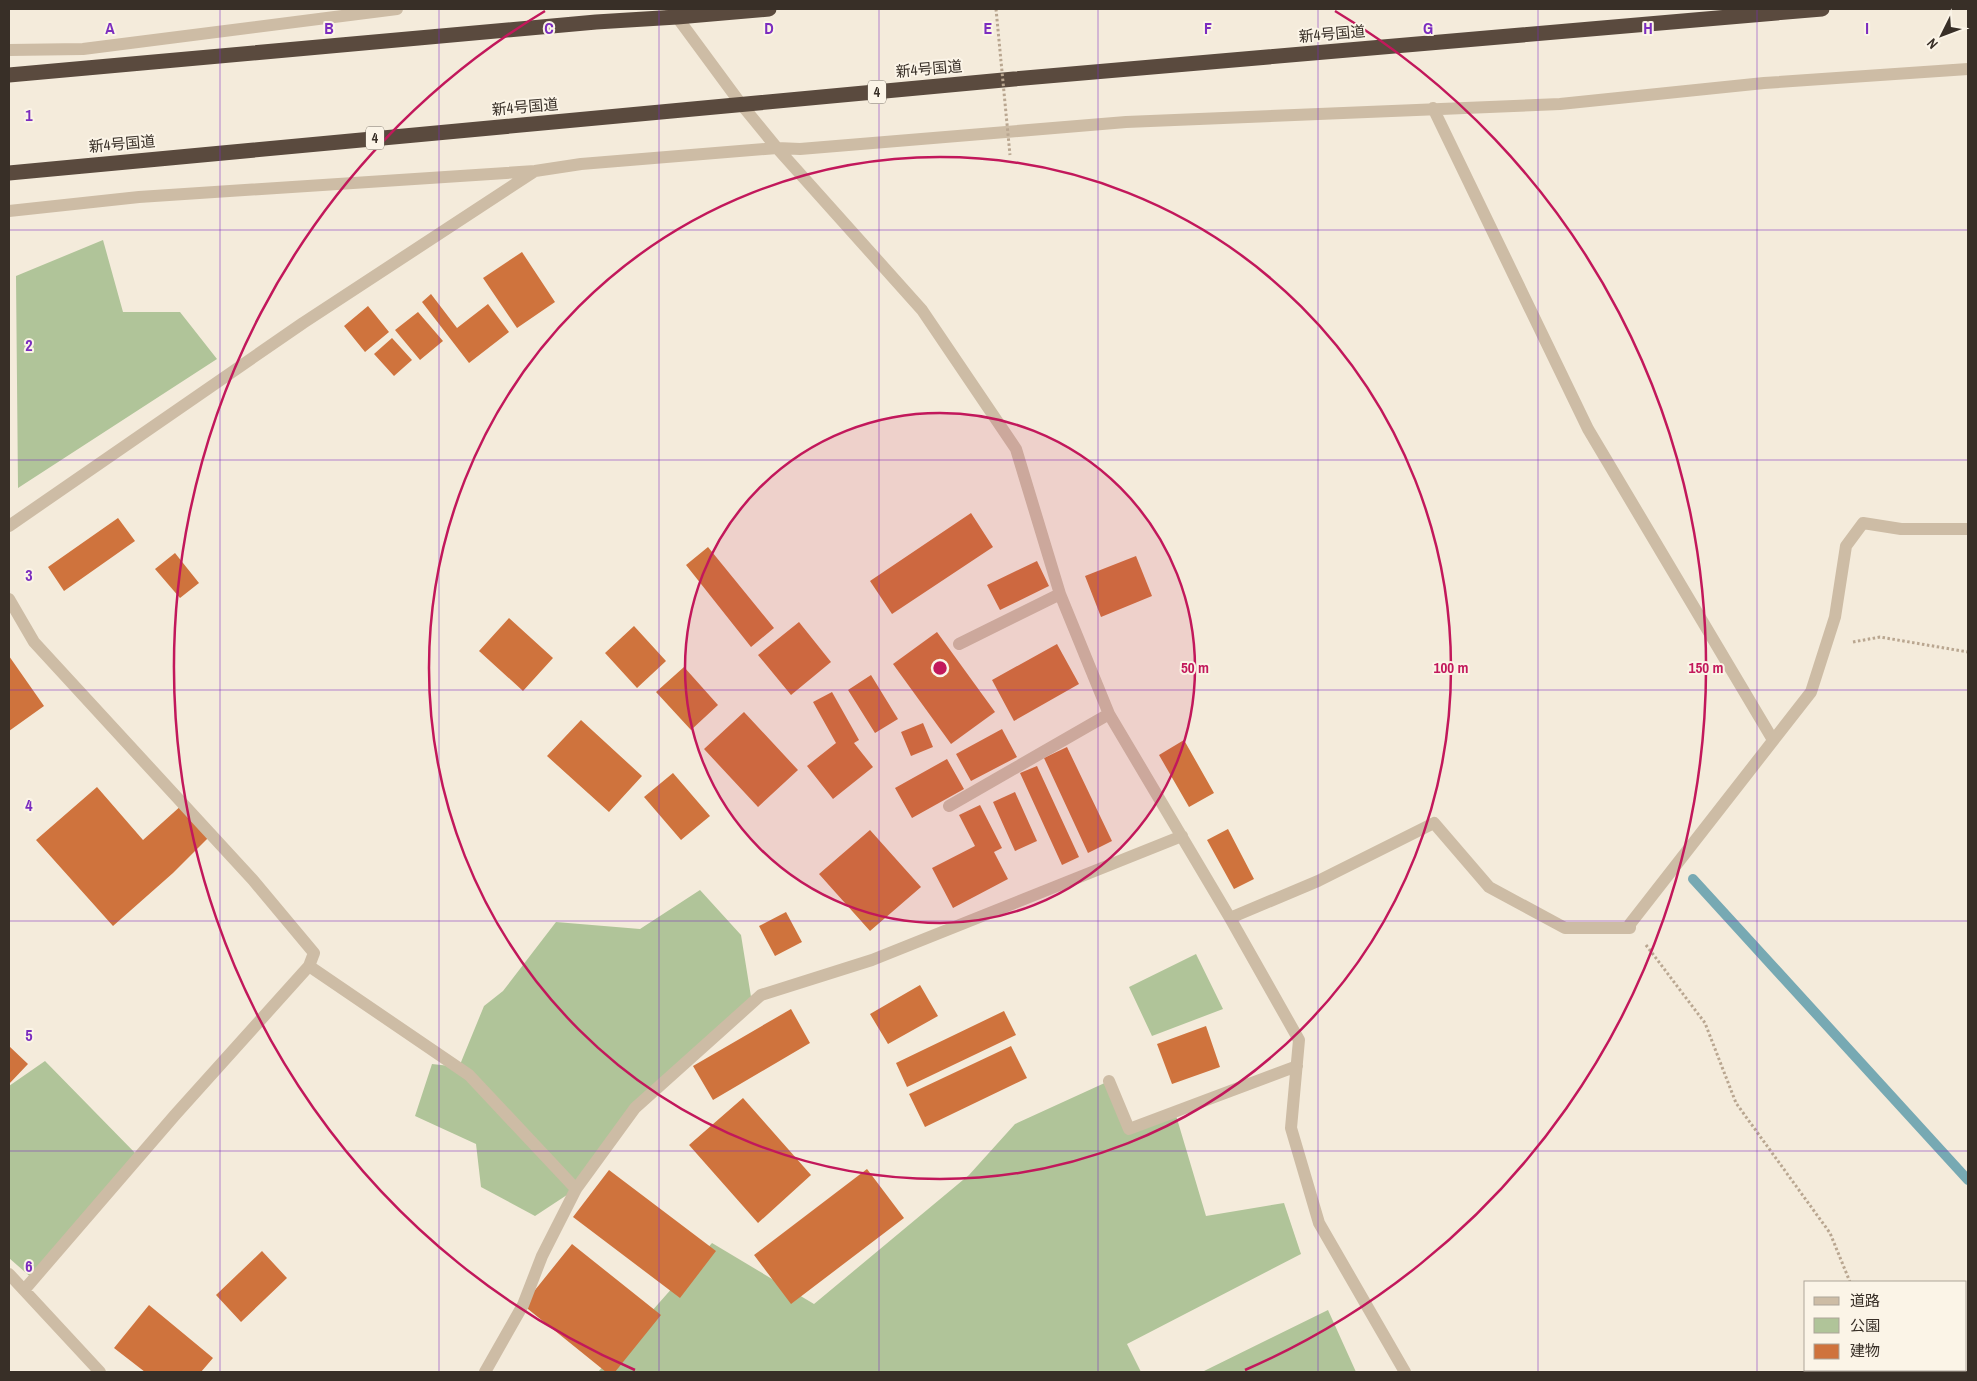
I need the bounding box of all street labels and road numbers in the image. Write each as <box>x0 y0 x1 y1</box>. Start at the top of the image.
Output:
street label: 新4号国道 <box>1298 20 1366 47</box>
street label: 新4号国道 <box>895 55 963 82</box>
road number: 4 <box>868 80 886 104</box>
street label: 新4号国道 <box>491 93 559 120</box>
road number: 4 <box>366 126 384 150</box>
street label: 新4号国道 <box>88 130 156 157</box>

